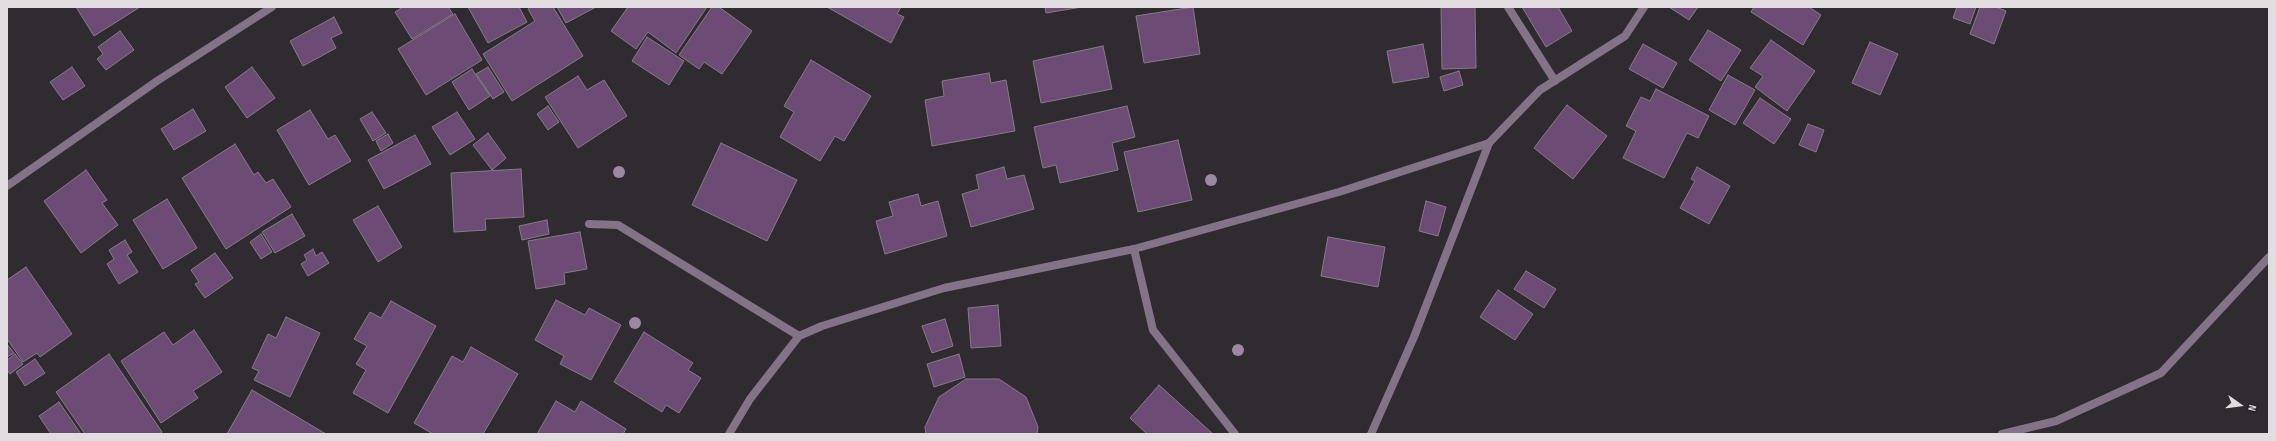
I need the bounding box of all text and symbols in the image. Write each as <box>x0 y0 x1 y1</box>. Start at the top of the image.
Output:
north arrow <box>2220 385 2260 425</box>
text: N <box>2245 404 2259 412</box>

